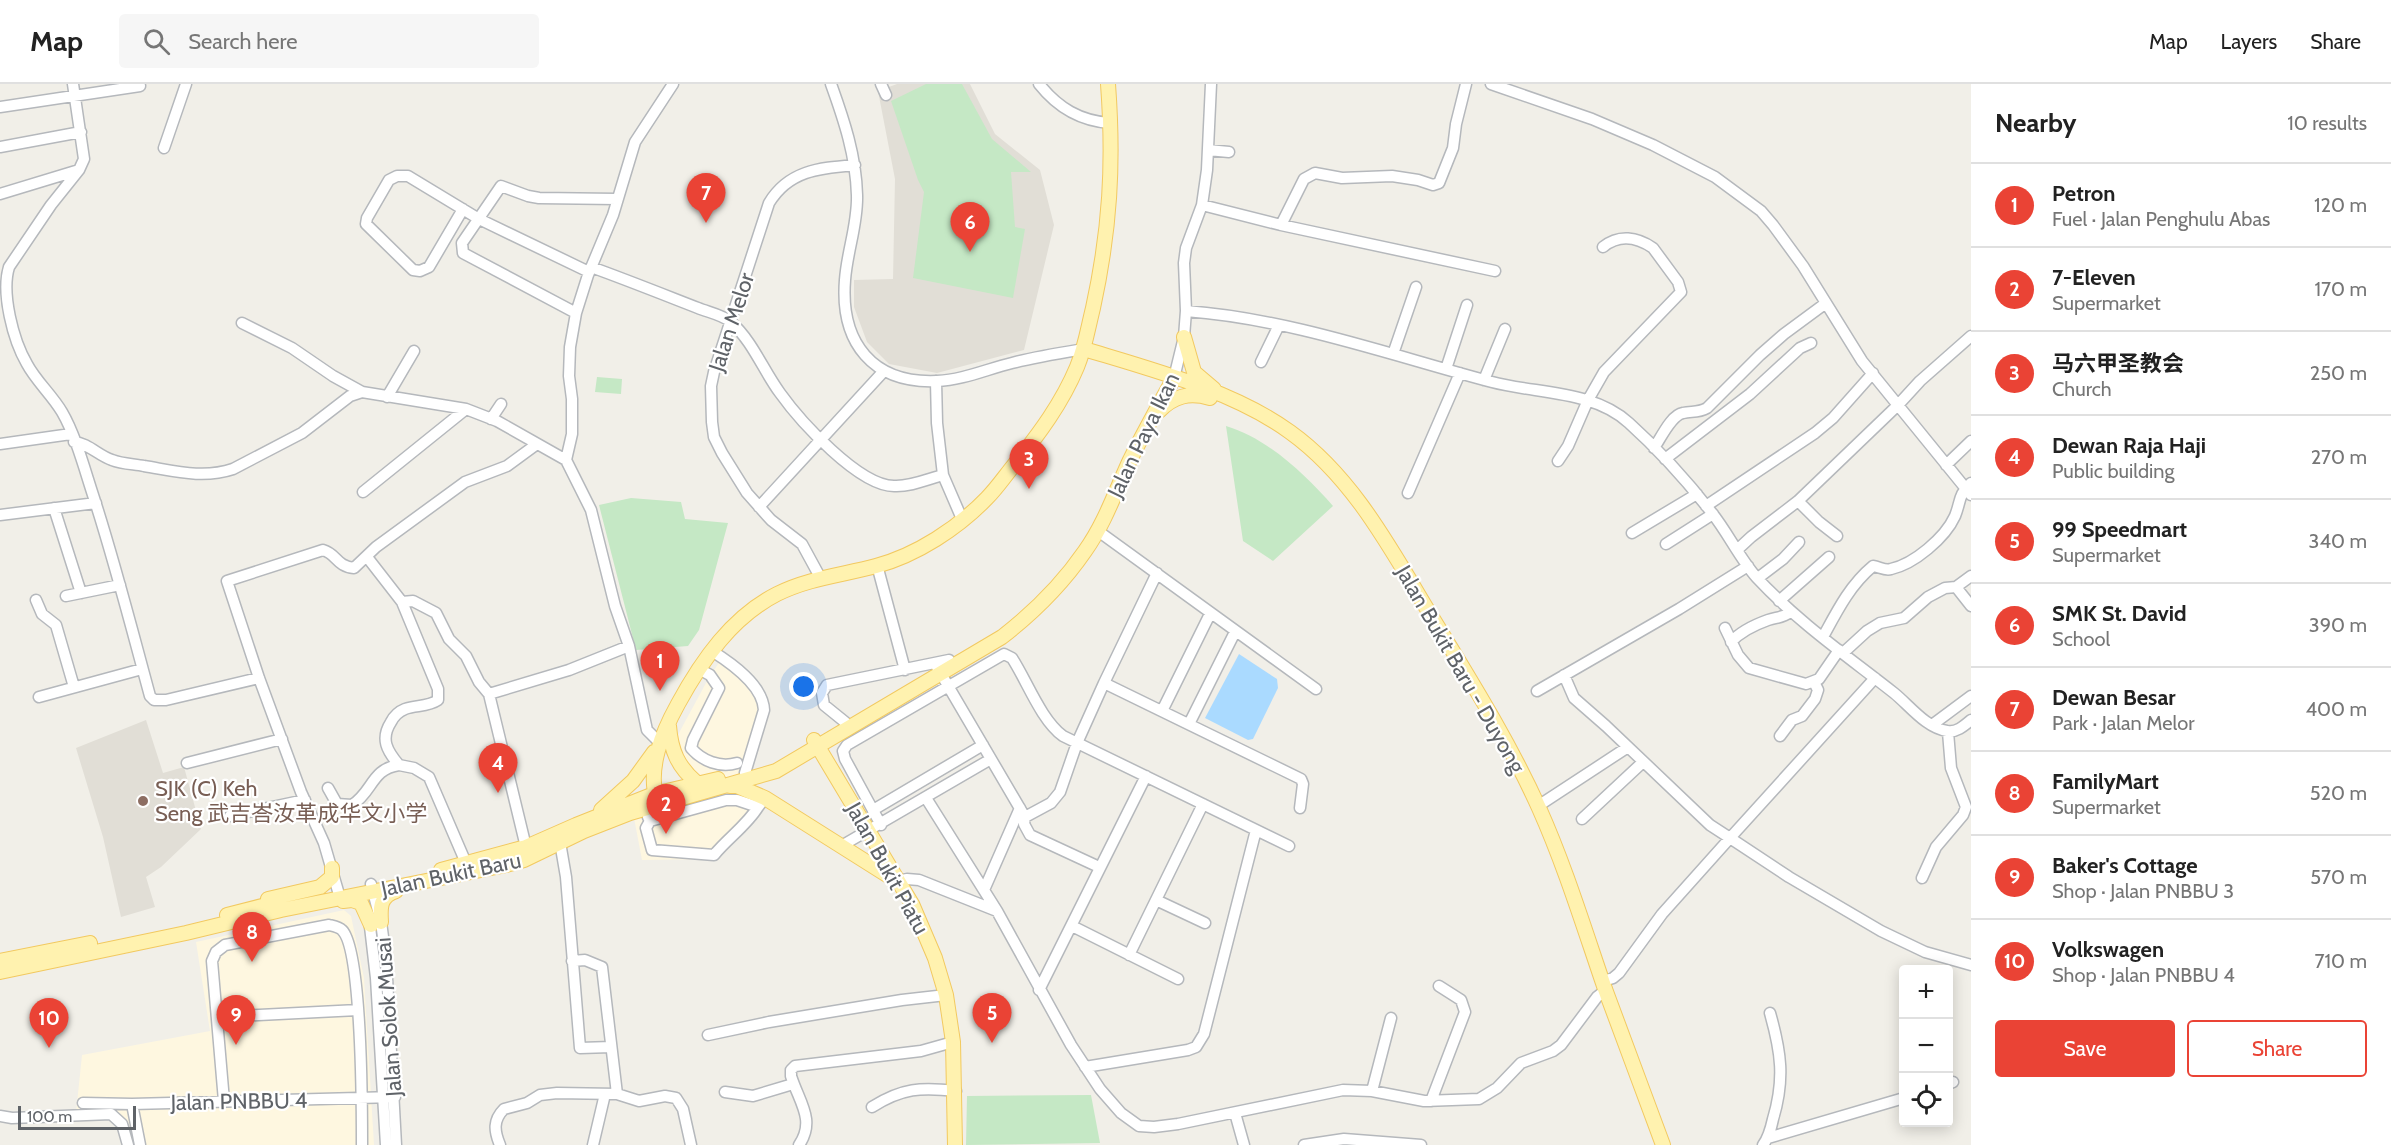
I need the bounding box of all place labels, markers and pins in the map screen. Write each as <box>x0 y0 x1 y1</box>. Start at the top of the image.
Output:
pin: 7 <box>686 174 726 223</box>
pin: 6 <box>950 202 990 252</box>
pin: 3 <box>1010 440 1048 489</box>
pin: 1 <box>640 642 680 691</box>
pin: 4 <box>478 744 518 793</box>
place label: SJK (C) Keh Seng 武吉峇汝革成华文小学 <box>155 775 427 827</box>
pin: 2 <box>646 784 686 834</box>
marker: SJK (C) Keh Seng 武吉峇汝革成华文小学 <box>136 794 150 808</box>
pin: 8 <box>232 912 272 962</box>
pin: 5 <box>972 994 1012 1043</box>
pin: 9 <box>216 996 256 1045</box>
pin: 10 <box>29 998 68 1048</box>

